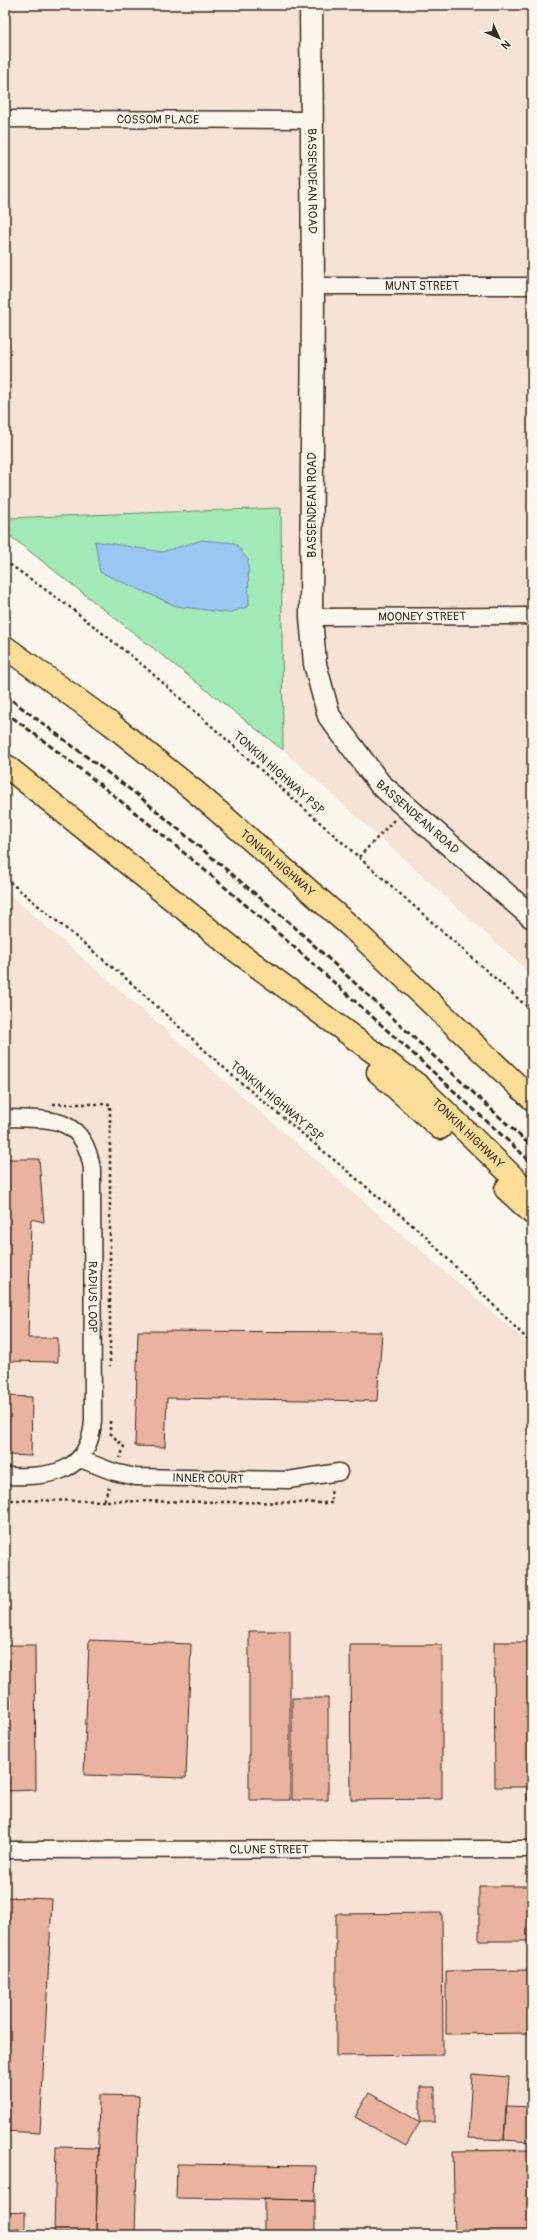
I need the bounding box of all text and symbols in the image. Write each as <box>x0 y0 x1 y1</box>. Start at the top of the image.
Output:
north arrow <box>479 18 519 58</box>
text: N <box>498 37 513 52</box>
street label: COSSOM PLACE <box>117 112 199 128</box>
street label: BASSENDEAN ROAD <box>304 128 320 234</box>
street label: MUNT STREET <box>385 279 459 294</box>
street label: BASSENDEAN ROAD <box>305 452 320 558</box>
street label: MOONEY STREET <box>378 609 466 625</box>
street label: TONKIN HIGHWAY PSP <box>230 729 327 818</box>
street label: BASSENDEAN ROAD <box>373 777 462 858</box>
street label: TONKIN HIGHWAY <box>237 827 318 900</box>
street label: TONKIN HIGHWAY PSP <box>227 1058 327 1145</box>
street label: TONKIN HIGHWAY <box>428 1095 507 1172</box>
street label: RADIUS LOOP <box>84 1261 100 1333</box>
street label: INNER COURT <box>172 1471 244 1487</box>
street label: CLUNE STREET <box>230 1842 309 1858</box>

